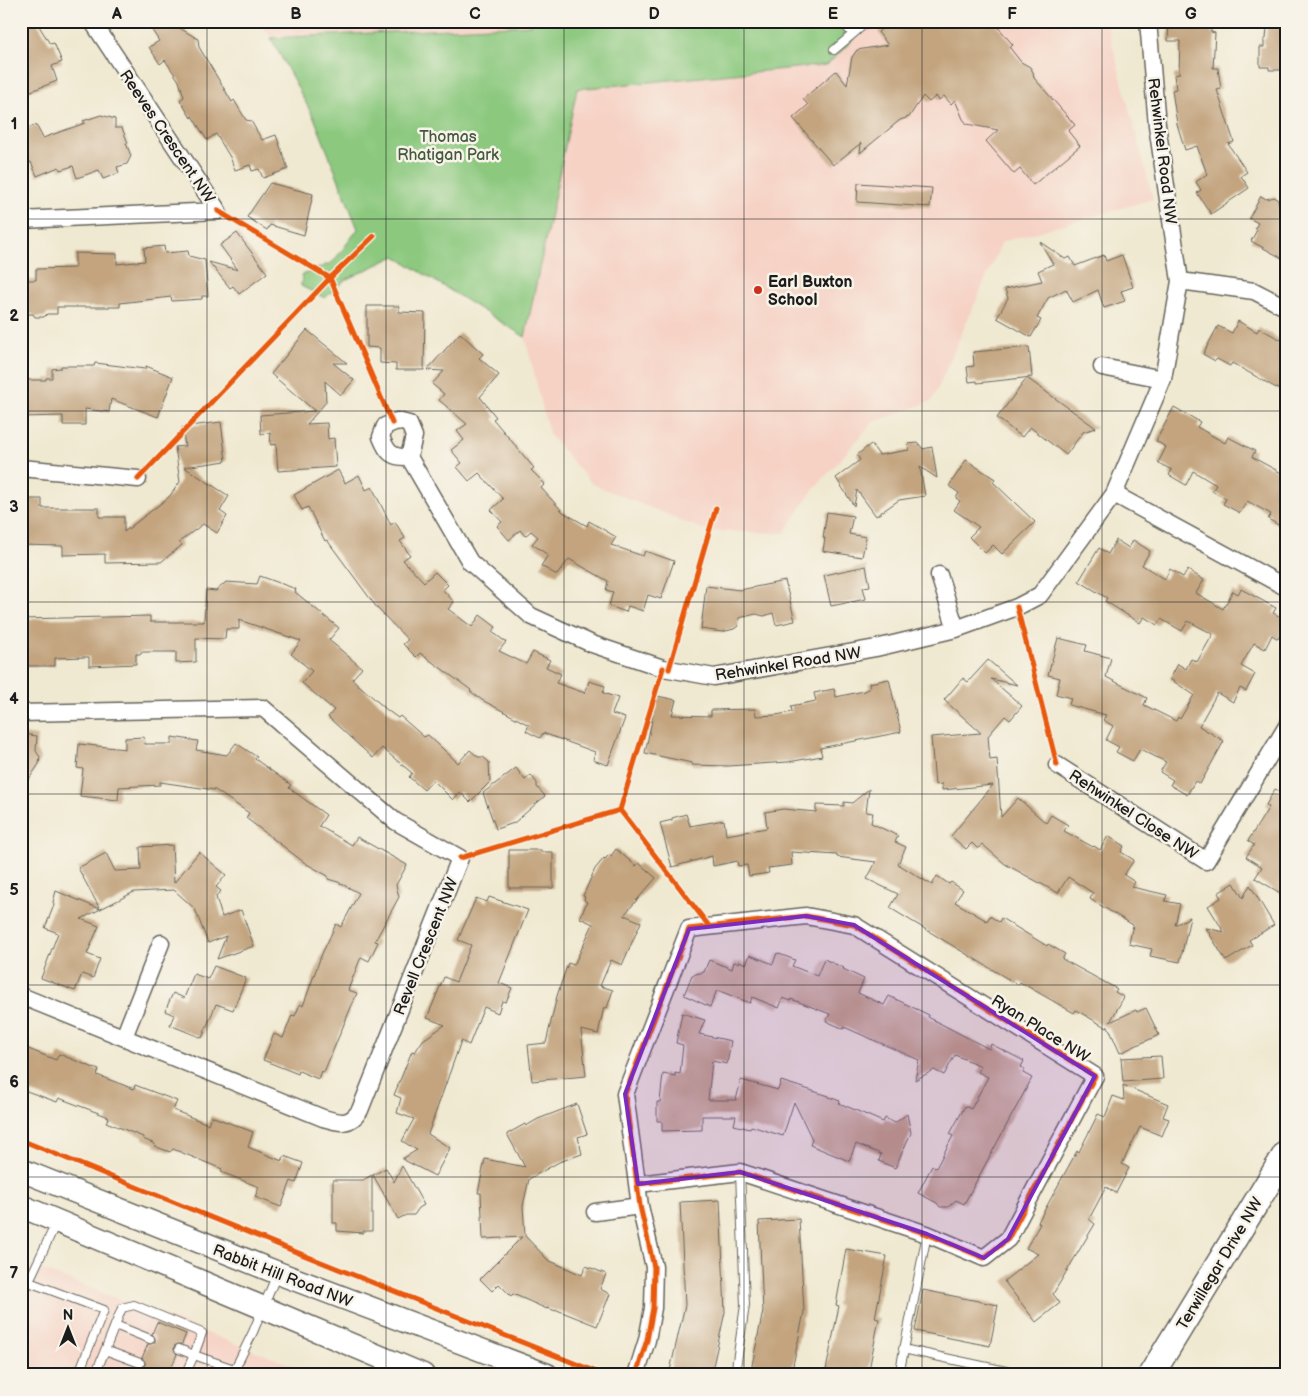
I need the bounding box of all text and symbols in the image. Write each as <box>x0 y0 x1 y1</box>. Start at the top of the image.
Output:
text: A <box>111 5 122 24</box>
text: B <box>290 5 302 24</box>
text: C <box>469 5 481 24</box>
text: D <box>648 5 660 24</box>
text: E <box>828 5 838 24</box>
text: F <box>1007 5 1017 24</box>
text: G <box>1185 5 1197 24</box>
street label: Reeves Crescent NW <box>115 67 219 207</box>
street label: Rehwinkel Road NW <box>1143 77 1180 226</box>
text: 1 <box>11 115 17 134</box>
park label: Thomas Rhatigan Park <box>397 128 499 165</box>
place label: Earl Buxton School <box>768 273 853 310</box>
marker: Earl Buxton School <box>752 284 764 296</box>
text: 2 <box>9 307 19 326</box>
text: 3 <box>9 498 19 517</box>
street label: Rehwinkel Road NW <box>714 643 863 685</box>
text: 4 <box>9 690 19 709</box>
street label: Rehwinkel Close NW <box>1065 766 1202 864</box>
street label: Revell Crescent NW <box>390 875 463 1018</box>
text: 5 <box>9 881 19 900</box>
street label: Ryan Place NW <box>987 991 1093 1067</box>
text: 6 <box>9 1073 19 1092</box>
street label: Terwillegar Drive NW <box>1173 1194 1268 1334</box>
street label: Rabbit Hill Road NW <box>210 1241 355 1312</box>
text: 7 <box>10 1264 19 1283</box>
north arrow <box>42 1304 92 1354</box>
text: N <box>63 1307 73 1324</box>

